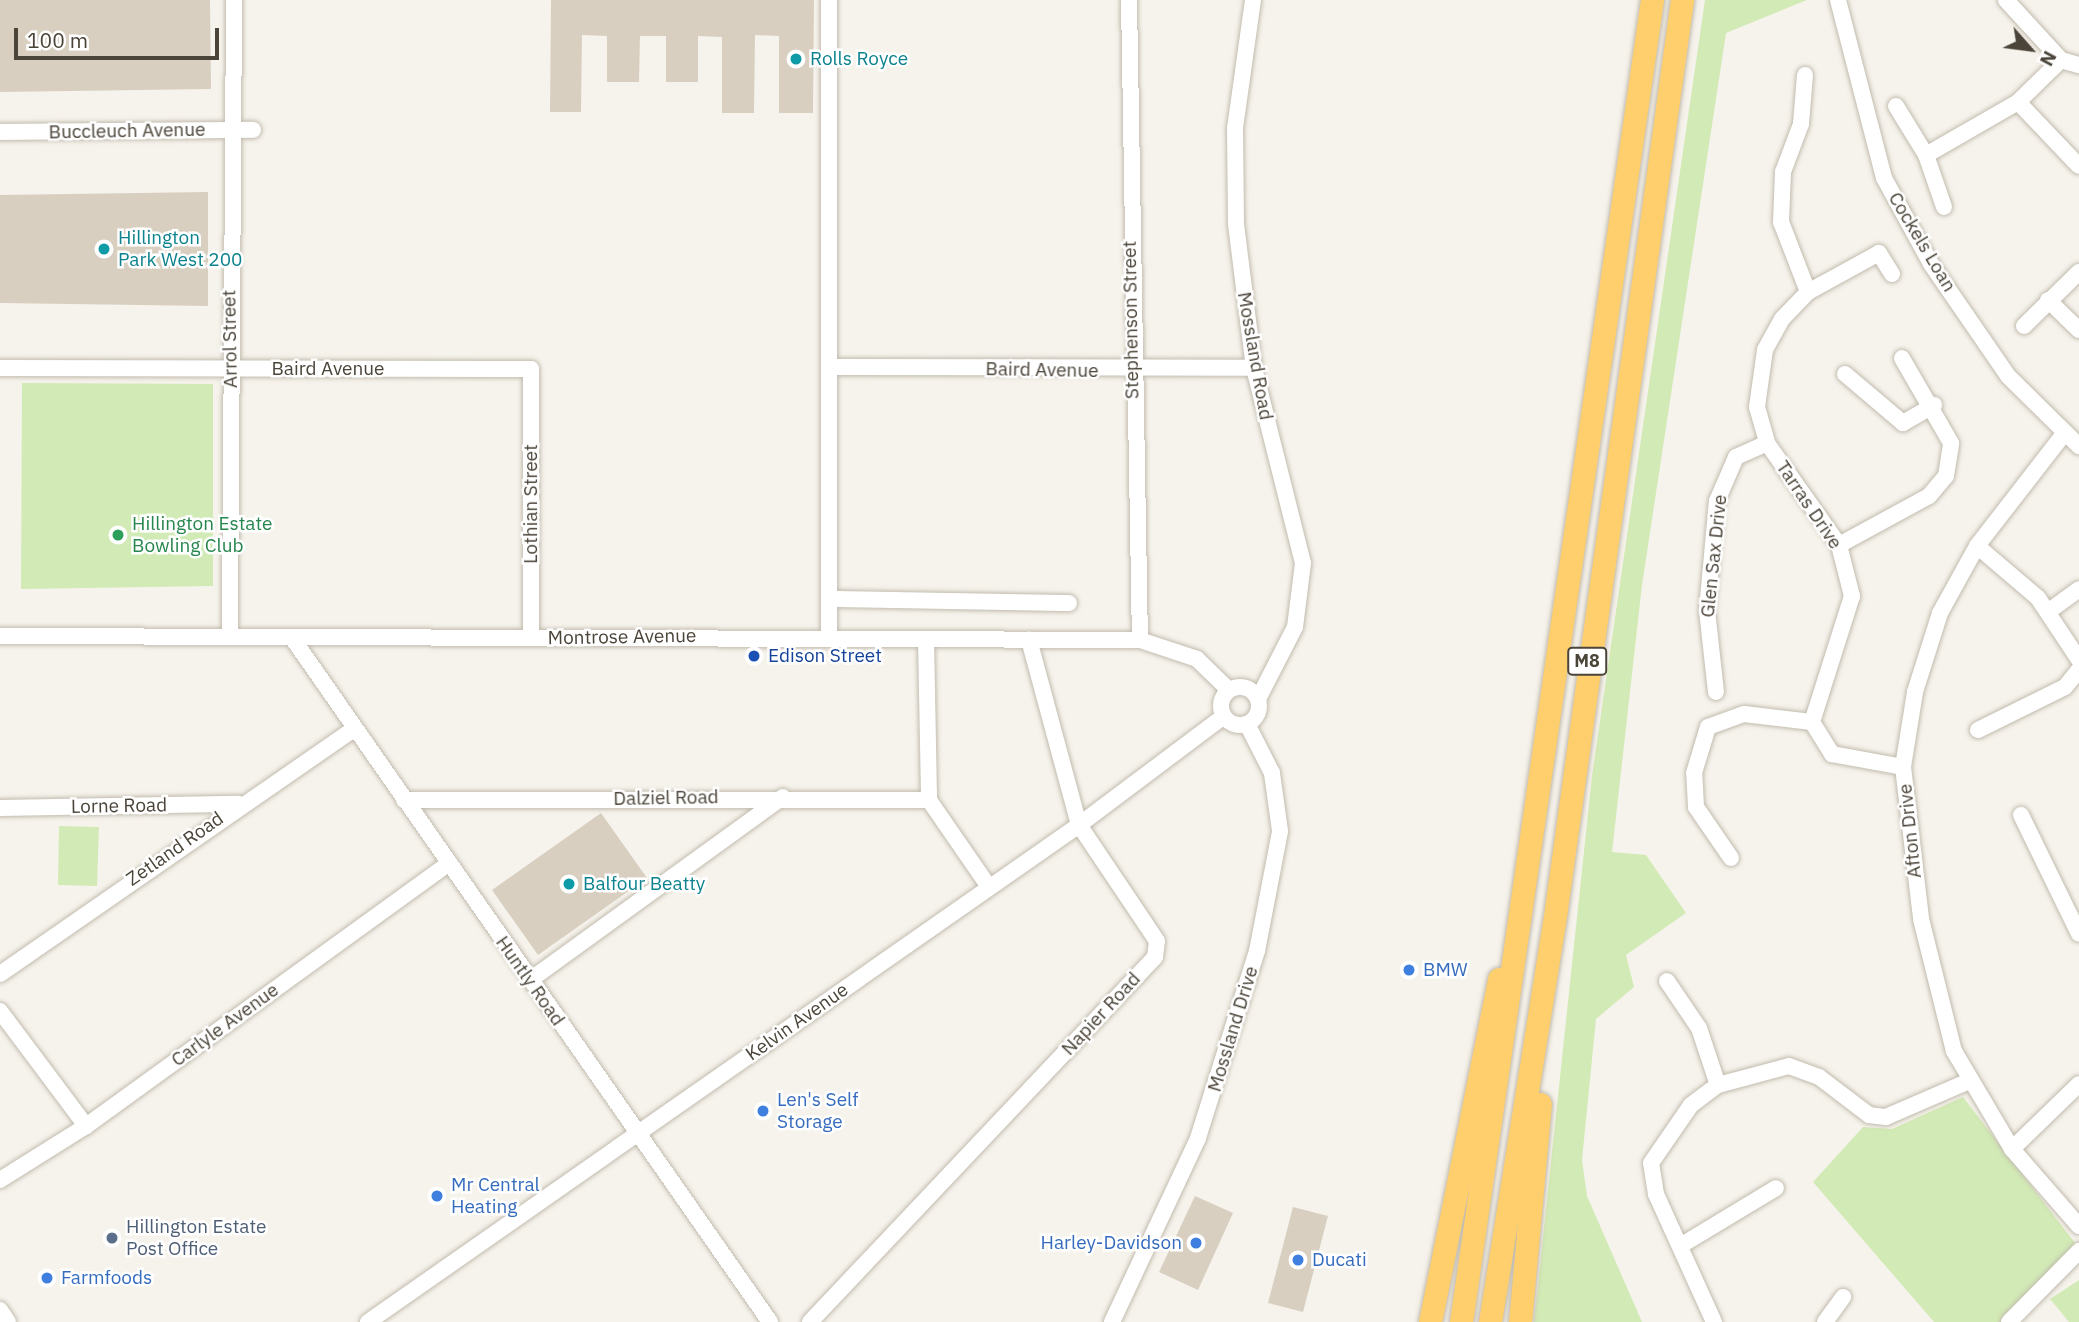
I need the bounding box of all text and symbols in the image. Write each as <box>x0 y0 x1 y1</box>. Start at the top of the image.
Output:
scale bar <box>18 14 222 58</box>
north arrow <box>1995 14 2065 84</box>
text: 100 m <box>27 26 88 54</box>
text: N <box>2035 47 2062 71</box>
place label: Rolls Royce <box>810 48 908 70</box>
marker: Rolls Royce <box>788 51 804 67</box>
street label: Buccleuch Avenue <box>48 118 206 144</box>
street label: Cockels Loan <box>1883 188 1961 296</box>
place label: Hillington Park West 200 <box>118 227 242 271</box>
marker: Hillington Park West 200 <box>96 241 112 257</box>
street label: Stephenson Street <box>1118 241 1144 399</box>
street label: Arrol Street <box>218 290 242 388</box>
street label: Mossland Road <box>1233 290 1277 422</box>
street label: Baird Avenue <box>271 358 385 380</box>
street label: Baird Avenue <box>985 358 1099 382</box>
street label: Lothian Street <box>520 444 542 564</box>
street label: Tarras Drive <box>1771 457 1847 553</box>
street label: Glen Sax Drive <box>1696 493 1732 619</box>
place label: Hillington Estate Bowling Club <box>132 513 273 557</box>
marker: Hillington Estate Bowling Club <box>110 527 126 543</box>
street label: Montrose Avenue <box>547 624 697 650</box>
place label: Edison Street <box>768 645 882 667</box>
road number: M8 <box>1566 646 1608 676</box>
marker: Edison Street <box>746 648 762 664</box>
street label: Afton Drive <box>1894 783 1926 879</box>
street label: Dalziel Road <box>613 786 719 810</box>
street label: Lorne Road <box>71 794 167 818</box>
street label: Zetland Road <box>122 807 228 891</box>
place label: Balfour Beatty <box>583 873 705 895</box>
marker: Balfour Beatty <box>561 876 577 892</box>
street label: Huntly Road <box>491 932 569 1030</box>
place label: BMW <box>1423 959 1468 981</box>
marker: BMW <box>1401 962 1417 978</box>
street label: Mossland Drive <box>1203 963 1263 1095</box>
street label: Napier Road <box>1057 968 1145 1060</box>
street label: Carlyle Avenue <box>167 978 283 1072</box>
street label: Kelvin Avenue <box>741 978 853 1066</box>
place label: Len's Self Storage <box>777 1089 858 1133</box>
marker: Len's Self Storage <box>755 1103 771 1119</box>
place label: Mr Central Heating <box>451 1174 540 1218</box>
marker: Mr Central Heating <box>429 1188 445 1204</box>
place label: Hillington Estate Post Office <box>126 1216 267 1260</box>
marker: Hillington Estate Post Office <box>104 1230 120 1246</box>
place label: Harley-Davidson <box>1041 1232 1182 1254</box>
marker: Harley-Davidson <box>1188 1235 1204 1251</box>
place label: Ducati <box>1312 1249 1367 1271</box>
marker: Ducati <box>1290 1252 1306 1268</box>
place label: Farmfoods <box>61 1267 152 1289</box>
marker: Farmfoods <box>39 1270 55 1286</box>

